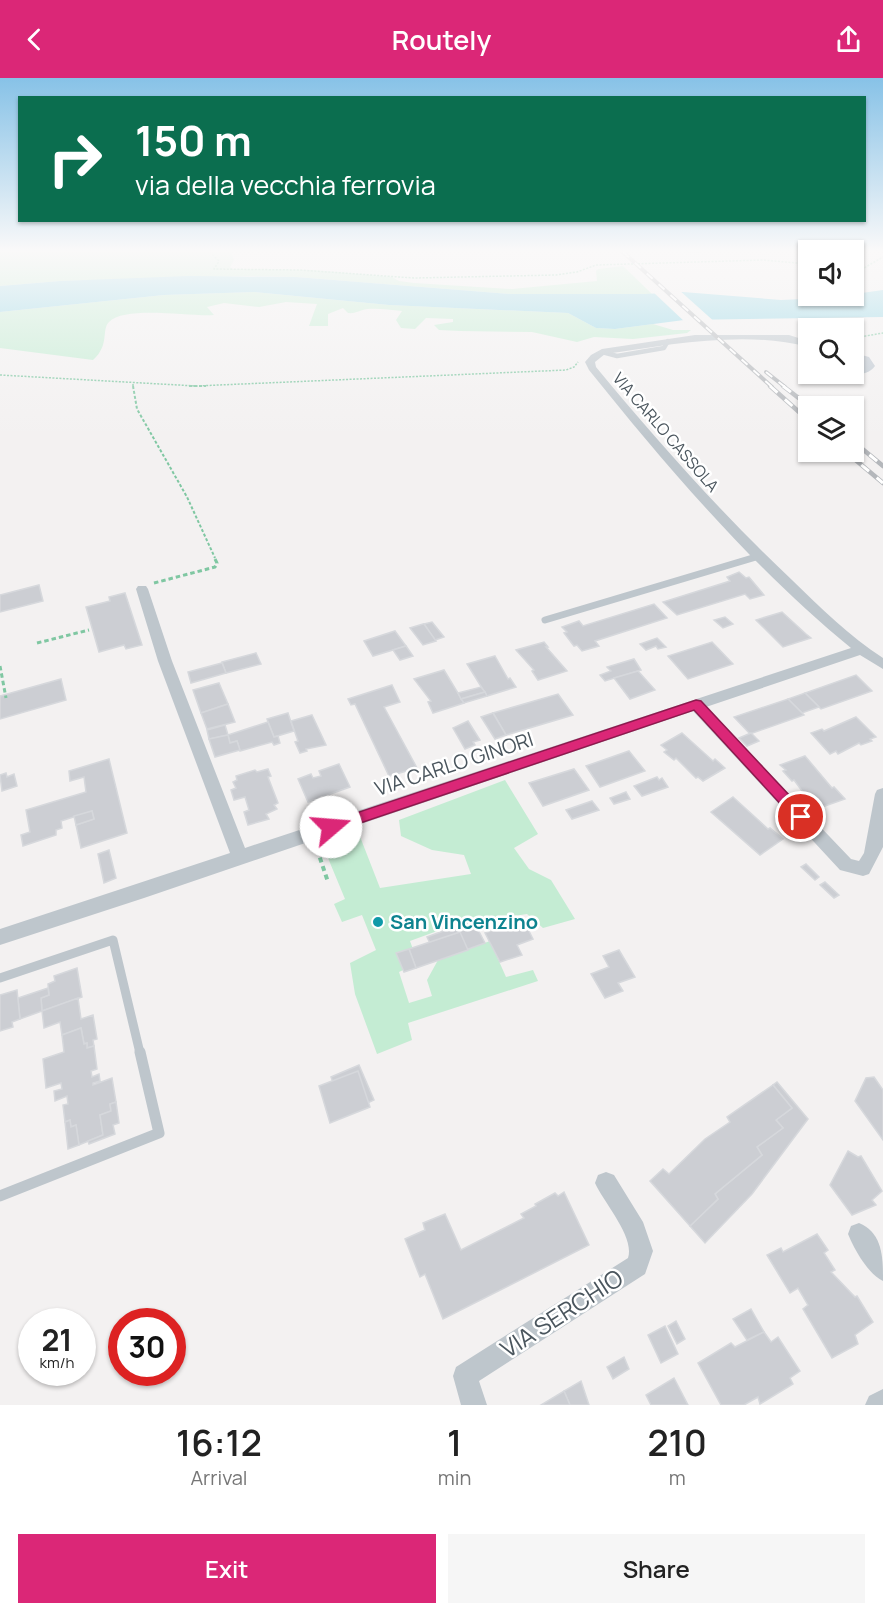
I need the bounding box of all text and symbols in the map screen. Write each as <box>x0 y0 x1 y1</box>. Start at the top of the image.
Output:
text: Routely <box>392 21 491 58</box>
icon: back <box>18 23 51 56</box>
icon: share <box>832 23 865 56</box>
text: 150 m <box>135 111 252 169</box>
icon: right <box>36 120 114 198</box>
text: via della vecchia ferrovia <box>135 166 436 203</box>
map controls <box>798 240 864 462</box>
button: sound <box>798 240 864 306</box>
button: search <box>798 318 864 384</box>
street label: VIA CARLO CASSOLA <box>608 368 724 496</box>
button: layers <box>798 396 864 462</box>
street label: VIA CARLO GINORI <box>371 725 537 802</box>
pin <box>775 791 826 842</box>
position arrow <box>299 795 363 859</box>
icon: arrive <box>784 800 817 833</box>
place label: San Vincenzino <box>390 908 538 935</box>
marker: San Vincenzino <box>371 915 385 929</box>
street label: VIA SERCHIO <box>493 1261 629 1365</box>
speed limit sign: 30 <box>108 1308 186 1386</box>
text: 21 <box>41 1319 73 1360</box>
text: km/h <box>40 1352 74 1373</box>
text: 16:12 <box>176 1418 262 1467</box>
text: 1 <box>447 1418 462 1467</box>
text: 210 <box>647 1418 707 1467</box>
text: Arrival <box>190 1464 247 1491</box>
text: min <box>438 1464 471 1491</box>
text: m <box>669 1464 686 1491</box>
button: Exit <box>18 1534 436 1603</box>
button: Share <box>448 1534 865 1603</box>

